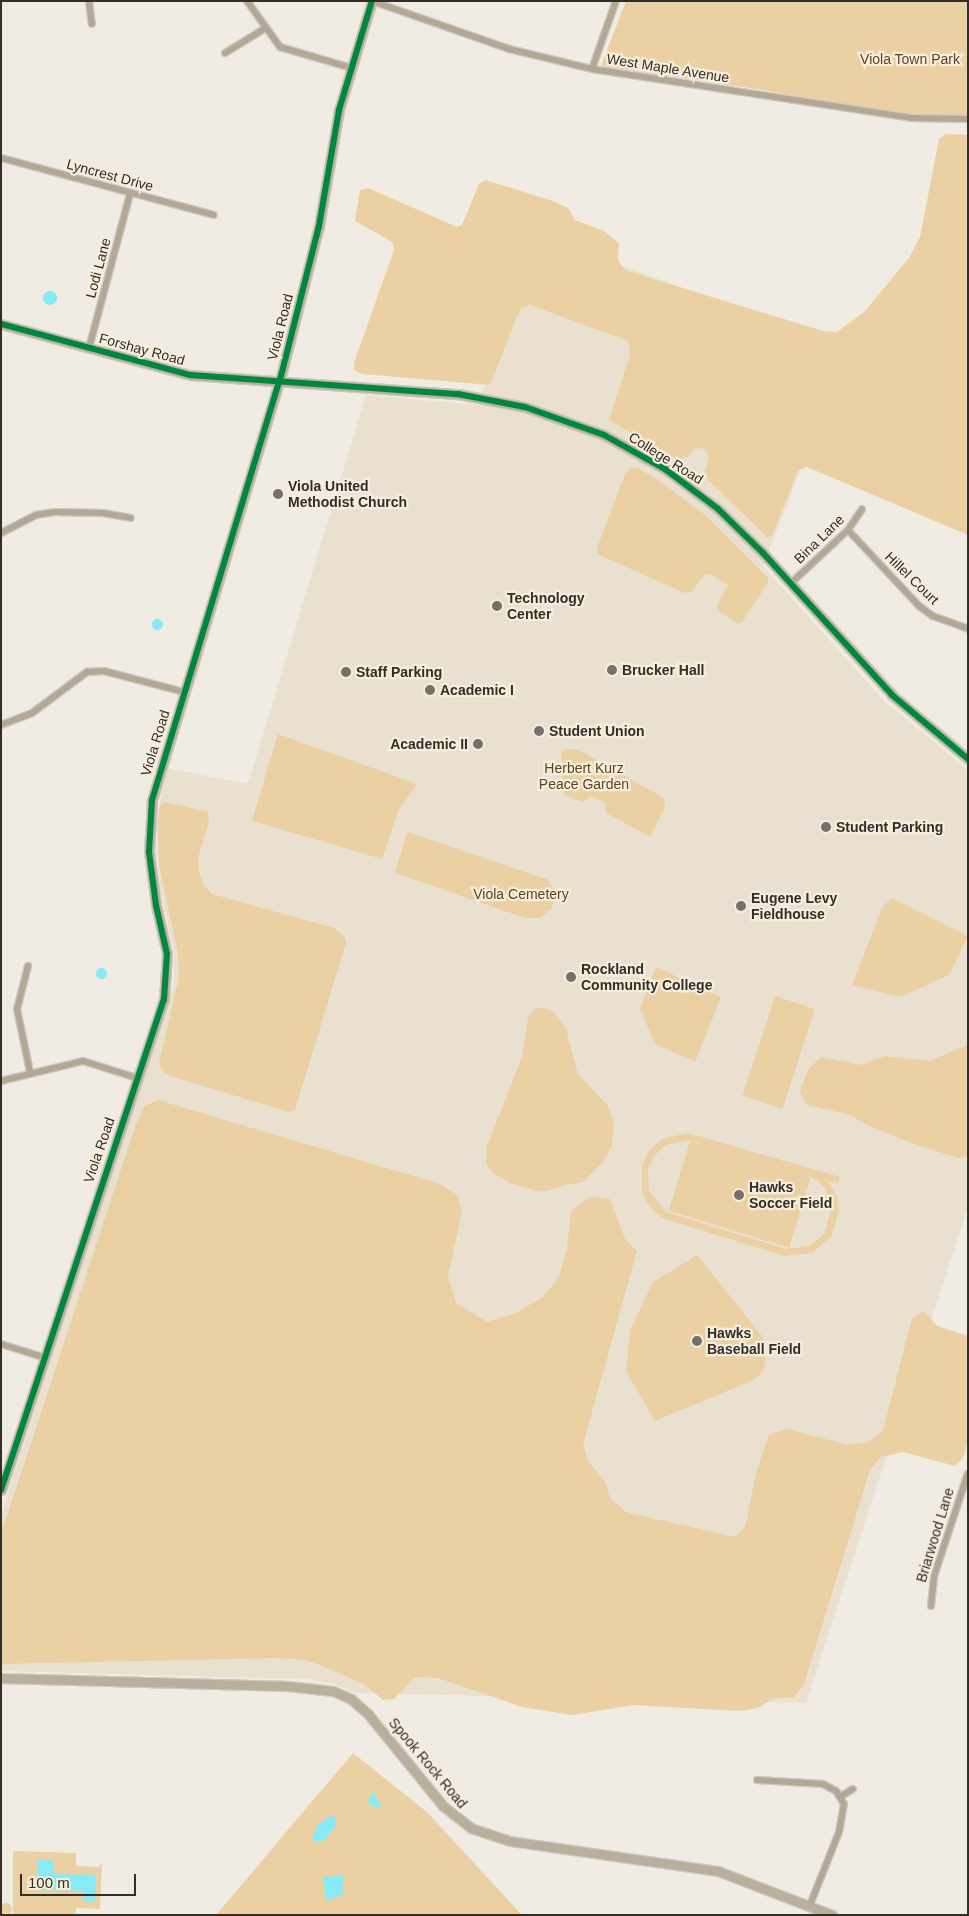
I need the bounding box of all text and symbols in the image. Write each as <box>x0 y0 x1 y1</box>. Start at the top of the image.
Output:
street label: West Maple Avenue <box>605 50 731 86</box>
park label: Viola Town Park <box>860 51 960 67</box>
street label: Lyncrest Drive <box>65 155 155 195</box>
street label: Lodi Lane <box>82 236 114 300</box>
street label: Viola Road <box>264 292 296 362</box>
street label: Forshay Road <box>97 330 187 368</box>
street label: College Road <box>626 428 706 488</box>
place label: Viola United Methodist Church <box>288 478 407 511</box>
marker: Viola United Methodist Church <box>272 488 284 500</box>
street label: Bina Lane <box>790 511 848 567</box>
street label: Hillel Court <box>882 548 942 608</box>
place label: Technology Center <box>507 590 585 622</box>
marker: Technology Center <box>491 600 503 612</box>
place label: Brucker Hall <box>622 662 704 678</box>
place label: Staff Parking <box>356 664 442 680</box>
marker: Brucker Hall <box>606 664 618 676</box>
marker: Staff Parking <box>340 666 352 678</box>
place label: Academic I <box>440 682 514 698</box>
marker: Academic I <box>424 684 436 696</box>
street label: Viola Road <box>137 708 173 778</box>
place label: Student Union <box>549 723 645 739</box>
marker: Student Union <box>533 725 545 737</box>
place label: Academic II <box>390 736 468 752</box>
marker: Academic II <box>472 738 484 750</box>
park label: Herbert Kurz Peace Garden <box>539 760 629 792</box>
place label: Student Parking <box>836 819 943 835</box>
marker: Student Parking <box>820 821 832 833</box>
park label: Viola Cemetery <box>473 886 569 902</box>
place label: Eugene Levy Fieldhouse <box>751 890 837 922</box>
marker: Eugene Levy Fieldhouse <box>735 900 747 912</box>
place label: Rockland Community College <box>581 961 712 994</box>
marker: Rockland Community College <box>565 971 577 983</box>
street label: Viola Road <box>80 1115 118 1185</box>
place label: Hawks Soccer Field <box>749 1179 832 1212</box>
marker: Hawks Soccer Field <box>733 1189 745 1201</box>
place label: Hawks Baseball Field <box>707 1325 801 1358</box>
marker: Hawks Baseball Field <box>691 1335 703 1347</box>
street label: Briarwood Lane <box>913 1486 957 1584</box>
street label: Spook Rock Road <box>385 1714 471 1812</box>
scale bar <box>22 1864 139 1896</box>
text: 100 m <box>28 1874 70 1891</box>

